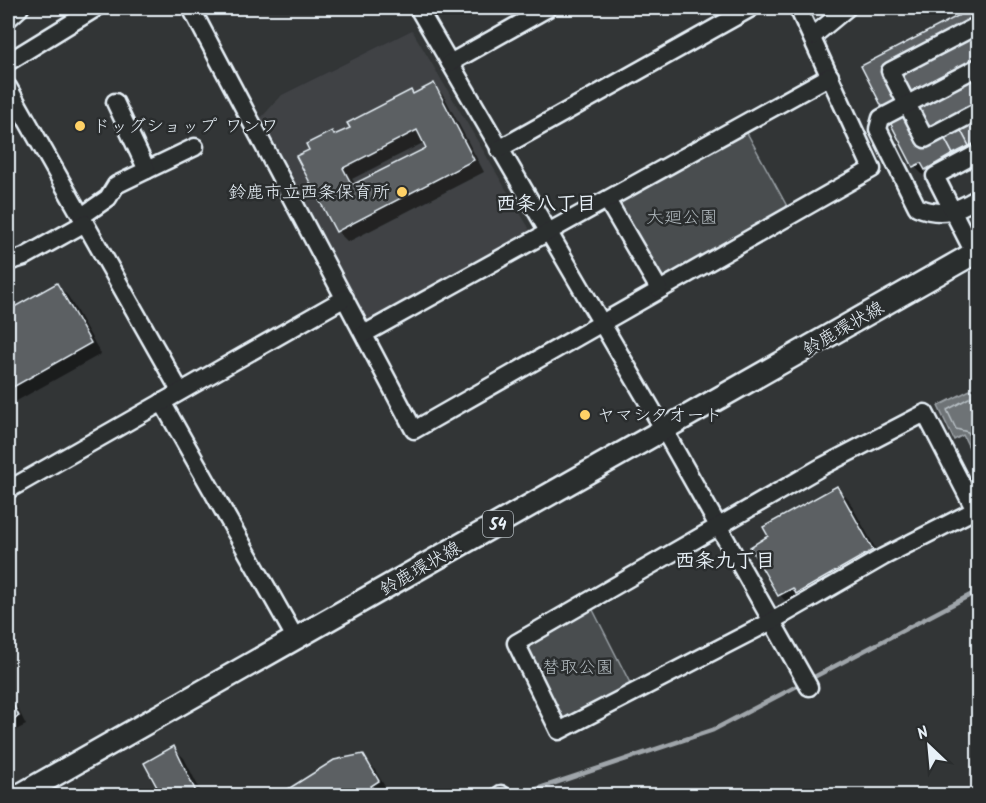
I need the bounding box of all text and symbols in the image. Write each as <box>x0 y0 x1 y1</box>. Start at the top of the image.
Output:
place label: ドッグショップ ワンワ <box>92 113 279 142</box>
marker: ドッグショップ ワンワ <box>73 119 87 133</box>
place label: 鈴鹿市立西条保育所 <box>228 179 390 208</box>
marker: 鈴鹿市立西条保育所 <box>395 185 409 199</box>
district label: 西条八丁目 <box>496 189 596 221</box>
park label: 大廻公園 <box>646 204 718 233</box>
street label: 鈴鹿環状線 <box>798 294 890 364</box>
place label: ヤマシタオート <box>597 402 722 431</box>
marker: ヤマシタオート <box>578 408 592 422</box>
road number: 54 <box>483 511 513 537</box>
street label: 鈴鹿環状線 <box>375 534 467 604</box>
district label: 西条九丁目 <box>675 546 775 578</box>
park label: 替取公園 <box>542 654 614 683</box>
north arrow <box>899 716 959 776</box>
text: N <box>913 720 933 747</box>

